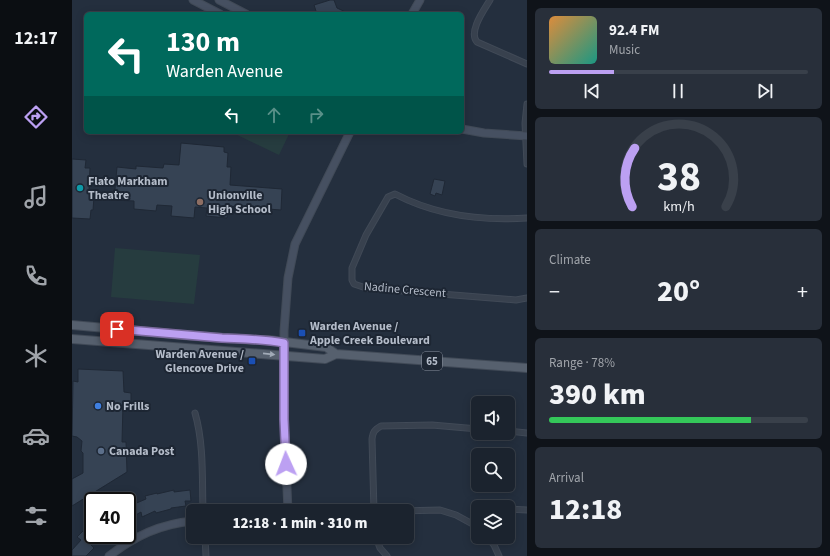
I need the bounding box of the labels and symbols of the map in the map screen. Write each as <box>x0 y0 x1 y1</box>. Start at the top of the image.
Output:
place label: Flato Markham Theatre <box>88 173 168 204</box>
marker: Flato Markham Theatre <box>75 183 85 193</box>
place label: Unionville High School <box>208 187 272 218</box>
marker: Unionville High School <box>195 197 205 207</box>
street label: Nadine Crescent <box>363 278 447 302</box>
pin <box>100 312 134 346</box>
place label: Warden Avenue / Apple Creek Boulevard <box>309 318 430 349</box>
marker: Warden Avenue / Apple Creek Boulevard <box>297 328 307 338</box>
place label: Warden Avenue / Glencove Drive <box>156 346 244 377</box>
one-way arrow <box>263 351 275 357</box>
road number: 65 <box>422 352 442 370</box>
marker: Warden Avenue / Glencove Drive <box>247 356 257 366</box>
place label: No Frills <box>106 398 149 415</box>
marker: No Frills <box>93 401 103 411</box>
place label: Canada Post <box>109 443 175 460</box>
position arrow <box>265 443 307 485</box>
marker: Canada Post <box>96 446 106 456</box>
speed limit sign: 40 <box>84 492 136 544</box>

